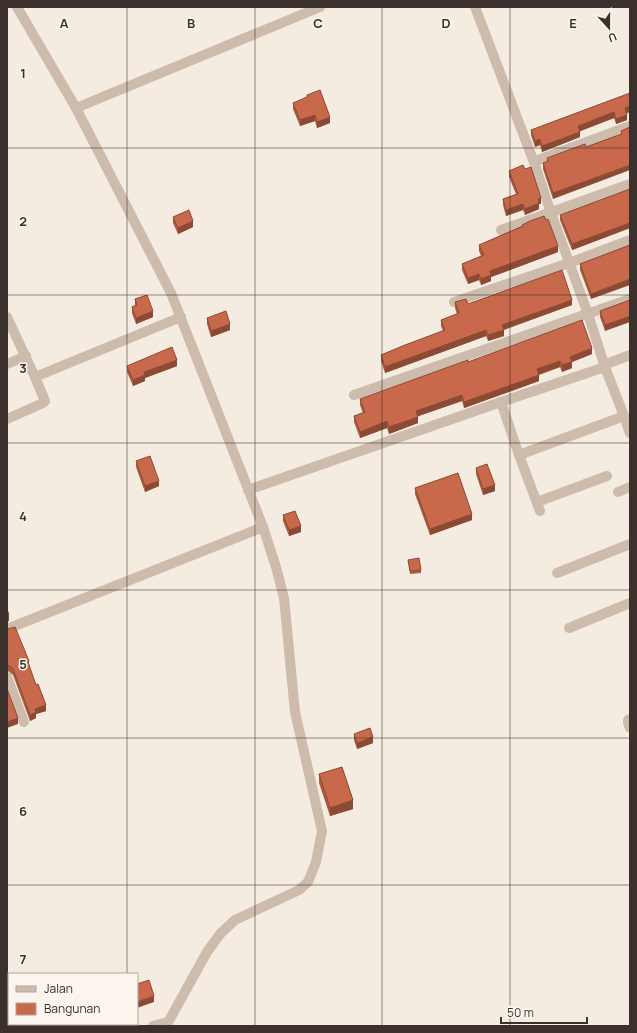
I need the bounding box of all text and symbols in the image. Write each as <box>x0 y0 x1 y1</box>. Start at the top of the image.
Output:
north arrow <box>589 8 629 48</box>
text: A <box>60 14 69 32</box>
text: B <box>187 14 195 32</box>
text: C <box>313 14 323 32</box>
text: D <box>441 14 451 32</box>
text: E <box>569 14 577 32</box>
text: U <box>606 29 619 46</box>
text: 1 <box>20 64 26 82</box>
text: 2 <box>19 212 27 230</box>
text: 3 <box>19 359 27 377</box>
text: 4 <box>19 507 27 525</box>
text: 5 <box>19 655 27 673</box>
text: 6 <box>19 802 27 820</box>
text: 7 <box>20 950 27 968</box>
legend <box>8 973 138 1025</box>
text: Jalan <box>44 980 73 997</box>
scale bar <box>501 999 587 1025</box>
text: Bangunan <box>44 1000 100 1017</box>
text: 50 m <box>507 1004 534 1021</box>

